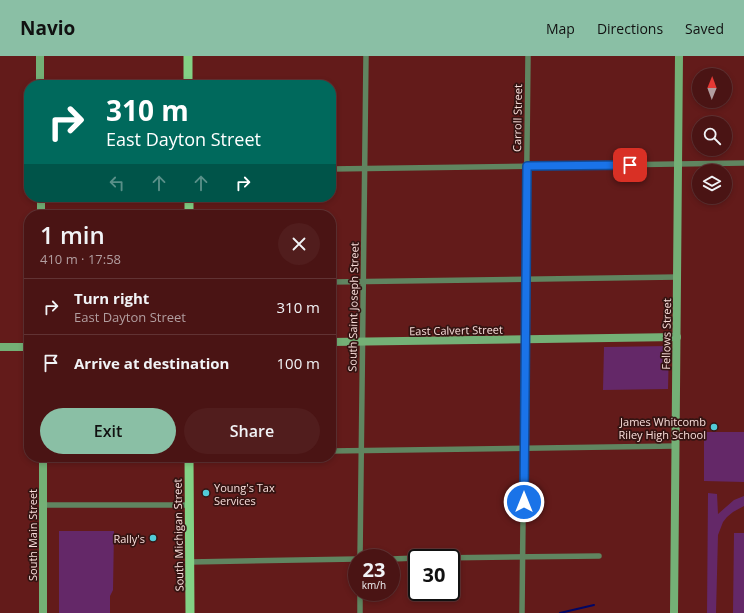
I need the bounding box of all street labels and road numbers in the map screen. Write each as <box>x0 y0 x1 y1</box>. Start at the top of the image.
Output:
street label: Carroll Street <box>509 84 525 152</box>
street label: South Saint Joseph Street <box>344 242 362 372</box>
street label: Fellows Street <box>658 298 674 370</box>
street label: East Calvert Street <box>409 322 503 338</box>
street label: South Michigan Street <box>170 478 186 592</box>
street label: South Main Street <box>25 489 40 581</box>

